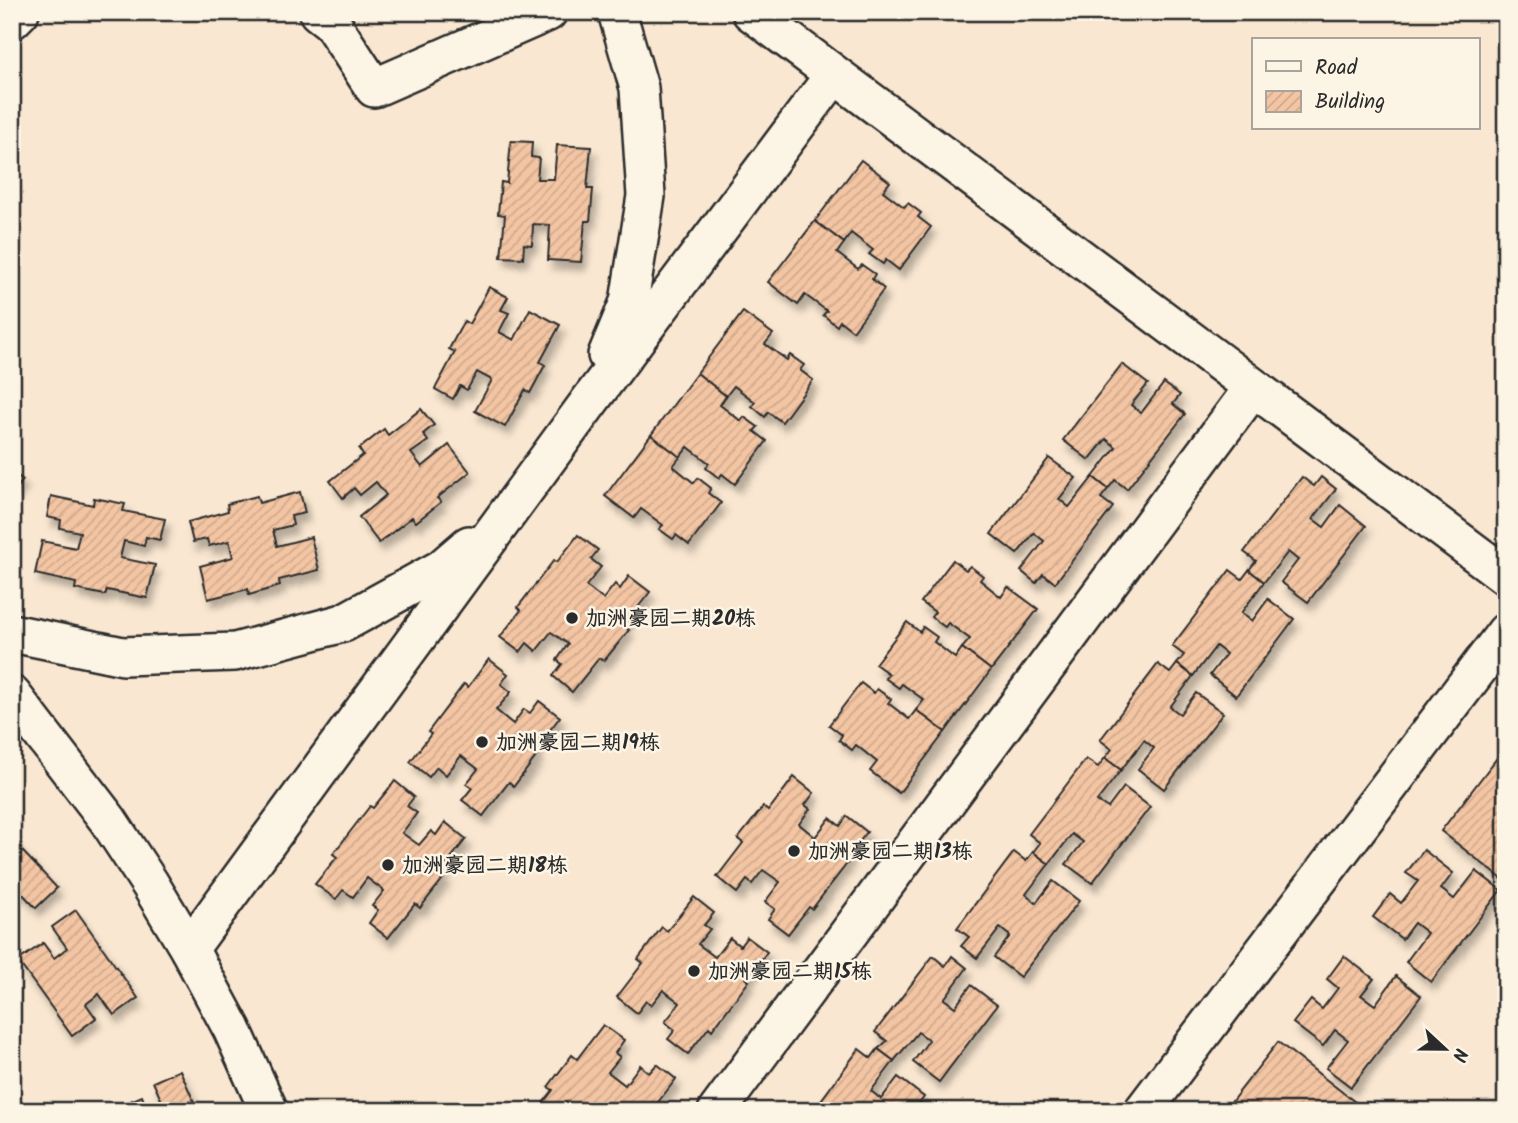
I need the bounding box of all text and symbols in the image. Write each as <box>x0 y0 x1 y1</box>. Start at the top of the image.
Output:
legend <box>1252 38 1480 130</box>
text: Road <box>1315 52 1358 85</box>
text: Building <box>1315 86 1385 119</box>
place label: 加洲豪园二期20栋 <box>586 603 756 636</box>
marker: 加洲豪园二期20栋 <box>564 610 580 626</box>
place label: 加洲豪园二期19栋 <box>496 727 660 760</box>
marker: 加洲豪园二期19栋 <box>474 734 490 750</box>
place label: 加洲豪园二期13栋 <box>808 836 973 869</box>
marker: 加洲豪园二期13栋 <box>786 843 802 859</box>
place label: 加洲豪园二期18栋 <box>402 850 568 883</box>
marker: 加洲豪园二期18栋 <box>380 857 396 873</box>
place label: 加洲豪园二期15栋 <box>708 956 872 989</box>
marker: 加洲豪园二期15栋 <box>686 963 702 979</box>
north arrow <box>1410 1014 1480 1084</box>
text: N <box>1443 1043 1475 1066</box>

